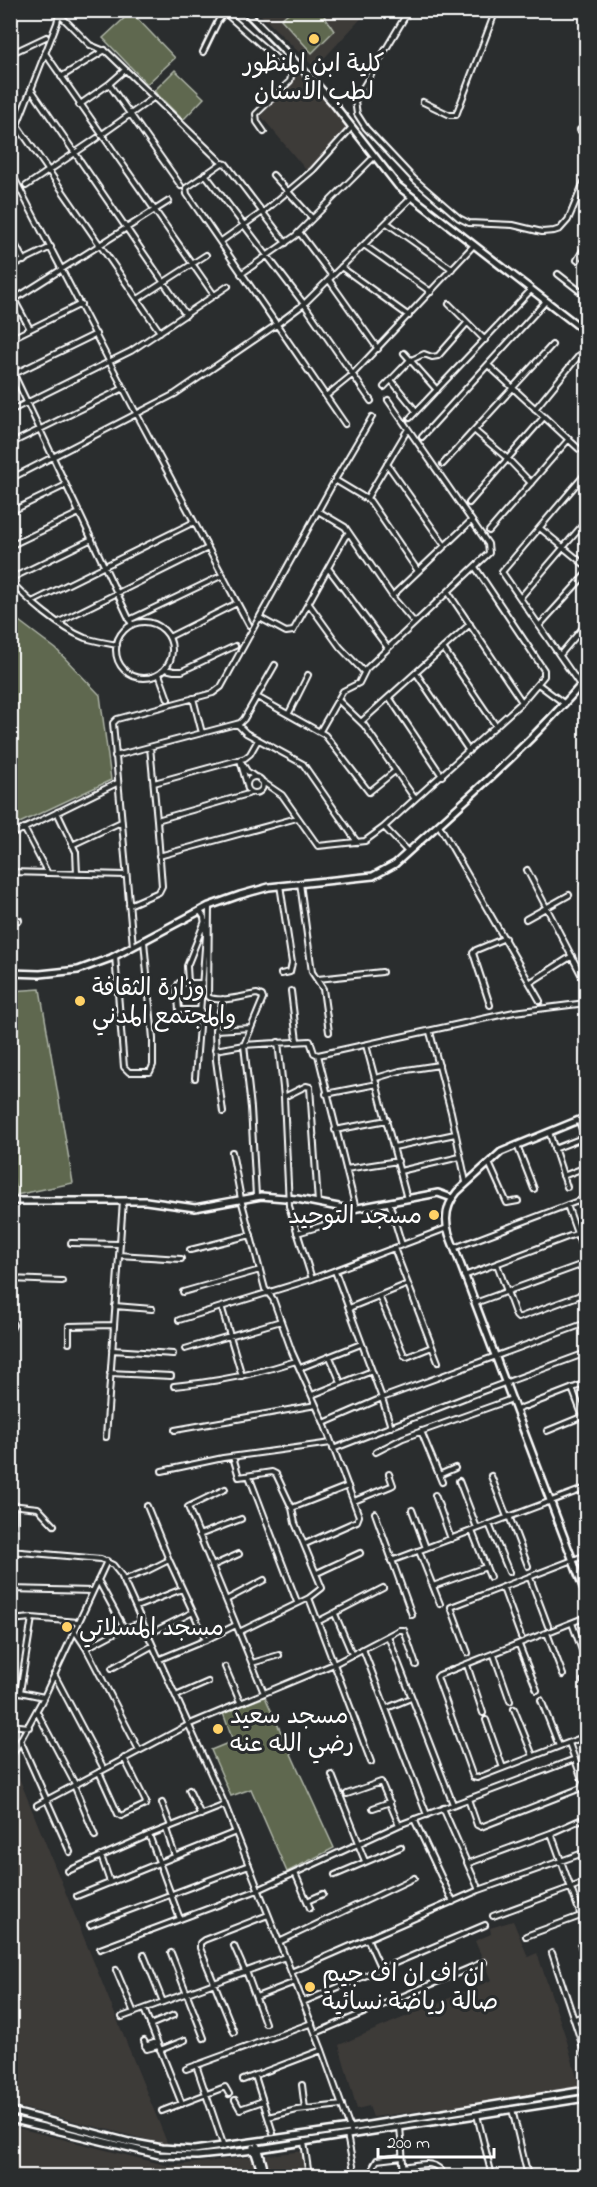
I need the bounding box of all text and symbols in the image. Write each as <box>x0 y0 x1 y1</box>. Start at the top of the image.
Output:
marker: كلية ابن المنظور لطب الأسنان <box>307 32 321 46</box>
place label: كلية ابن المنظور لطب الأسنان <box>242 48 384 111</box>
place label: وزارة الثقافة والمجتمع المدني <box>92 972 236 1036</box>
marker: وزارة الثقافة والمجتمع المدني <box>73 994 87 1008</box>
place label: مسجد التوحيد <box>288 1200 422 1235</box>
marker: مسجد التوحيد <box>427 1208 441 1222</box>
place label: مسجد المسلاتي <box>79 1612 224 1648</box>
marker: مسجد المسلاتي <box>60 1620 74 1634</box>
place label: مسجد سعيد رضي الله عنه <box>230 1700 354 1764</box>
marker: مسجد سعيد رضي الله عنه <box>211 1722 225 1736</box>
place label: ان اف ان اف جيم صالة رياضة نسائية <box>322 1958 498 2021</box>
marker: ان اف ان اف جيم صالة رياضة نسائية <box>303 1980 317 1994</box>
scale bar <box>378 2121 494 2159</box>
text: 200 m <box>387 2131 430 2157</box>

